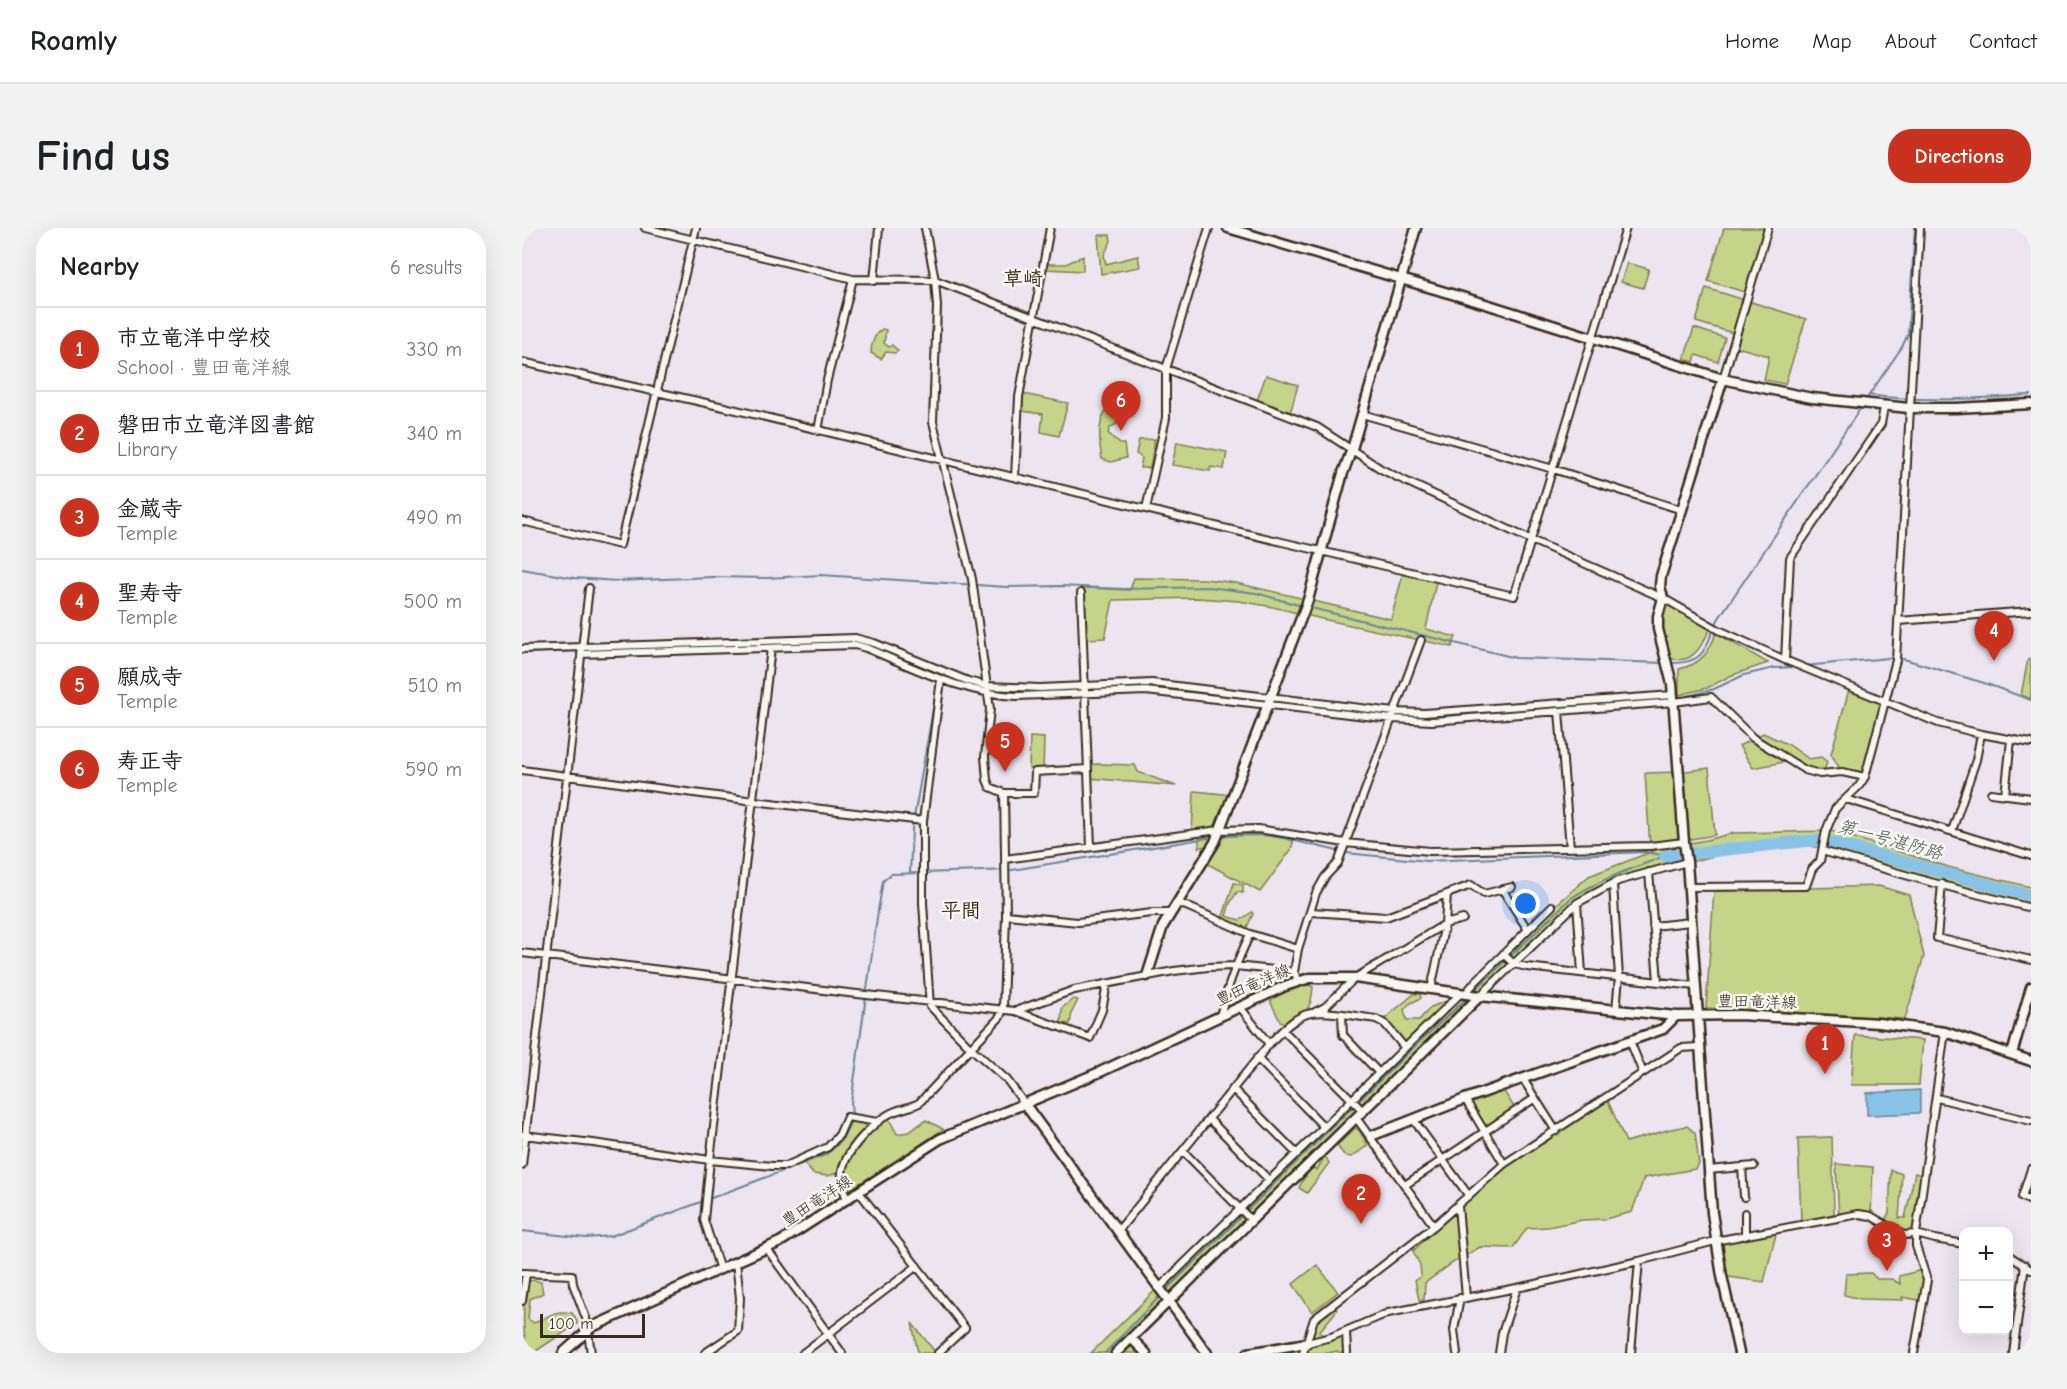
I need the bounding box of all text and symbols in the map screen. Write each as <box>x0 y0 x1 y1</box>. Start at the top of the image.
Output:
text: Roamly <box>30 25 117 57</box>
text: Home <box>1725 29 1779 53</box>
text: Map <box>1812 29 1852 53</box>
text: About <box>1885 29 1936 53</box>
text: Contact <box>1969 29 2037 53</box>
button: Directions <box>1888 129 2031 183</box>
text: Find us <box>36 132 170 181</box>
text: Nearby <box>60 252 139 282</box>
text: 6 results <box>390 256 462 279</box>
district label: 草崎 <box>1003 267 1043 290</box>
text: 市立竜洋中学校 <box>117 325 271 351</box>
text: 1 <box>76 338 83 361</box>
text: 330 m <box>406 338 462 361</box>
text: School · 豊田竜洋線 <box>117 356 291 379</box>
pin: 6 <box>1102 382 1140 431</box>
text: 磐田市立竜洋図書館 <box>117 412 315 438</box>
text: 2 <box>75 422 84 445</box>
text: 340 m <box>407 422 462 445</box>
text: Library <box>117 438 177 461</box>
text: 金蔵寺 <box>117 496 183 522</box>
text: 3 <box>75 506 84 529</box>
text: 490 m <box>406 506 462 529</box>
text: Temple <box>117 522 177 545</box>
text: 聖寿寺 <box>117 580 183 606</box>
text: 4 <box>75 590 84 613</box>
text: 500 m <box>404 590 462 613</box>
text: Temple <box>117 606 177 629</box>
pin: 4 <box>1974 612 2014 661</box>
text: 願成寺 <box>117 664 183 690</box>
text: 5 <box>74 674 85 697</box>
text: 510 m <box>408 674 462 697</box>
text: Temple <box>117 690 177 713</box>
pin: 5 <box>986 722 1024 772</box>
text: 寿正寺 <box>117 748 183 774</box>
text: 6 <box>74 758 85 781</box>
text: 590 m <box>405 758 462 781</box>
text: Temple <box>117 774 177 797</box>
water label: 第一号湛防路 <box>1835 816 1946 864</box>
your location <box>1511 889 1540 918</box>
district label: 平間 <box>941 899 981 922</box>
street label: 豊田竜洋線 <box>1213 961 1293 1009</box>
street label: 豊田竜洋線 <box>1717 992 1797 1012</box>
pin: 1 <box>1806 1024 1844 1074</box>
street label: 豊田竜洋線 <box>779 1172 855 1230</box>
pin: 2 <box>1342 1174 1380 1224</box>
pin: 3 <box>1868 1222 1906 1271</box>
map controls <box>1959 1227 2013 1335</box>
button: + <box>1959 1227 2013 1281</box>
button: − <box>1959 1281 2013 1335</box>
scale bar <box>540 1311 645 1338</box>
text: 100 m <box>549 1315 593 1333</box>

